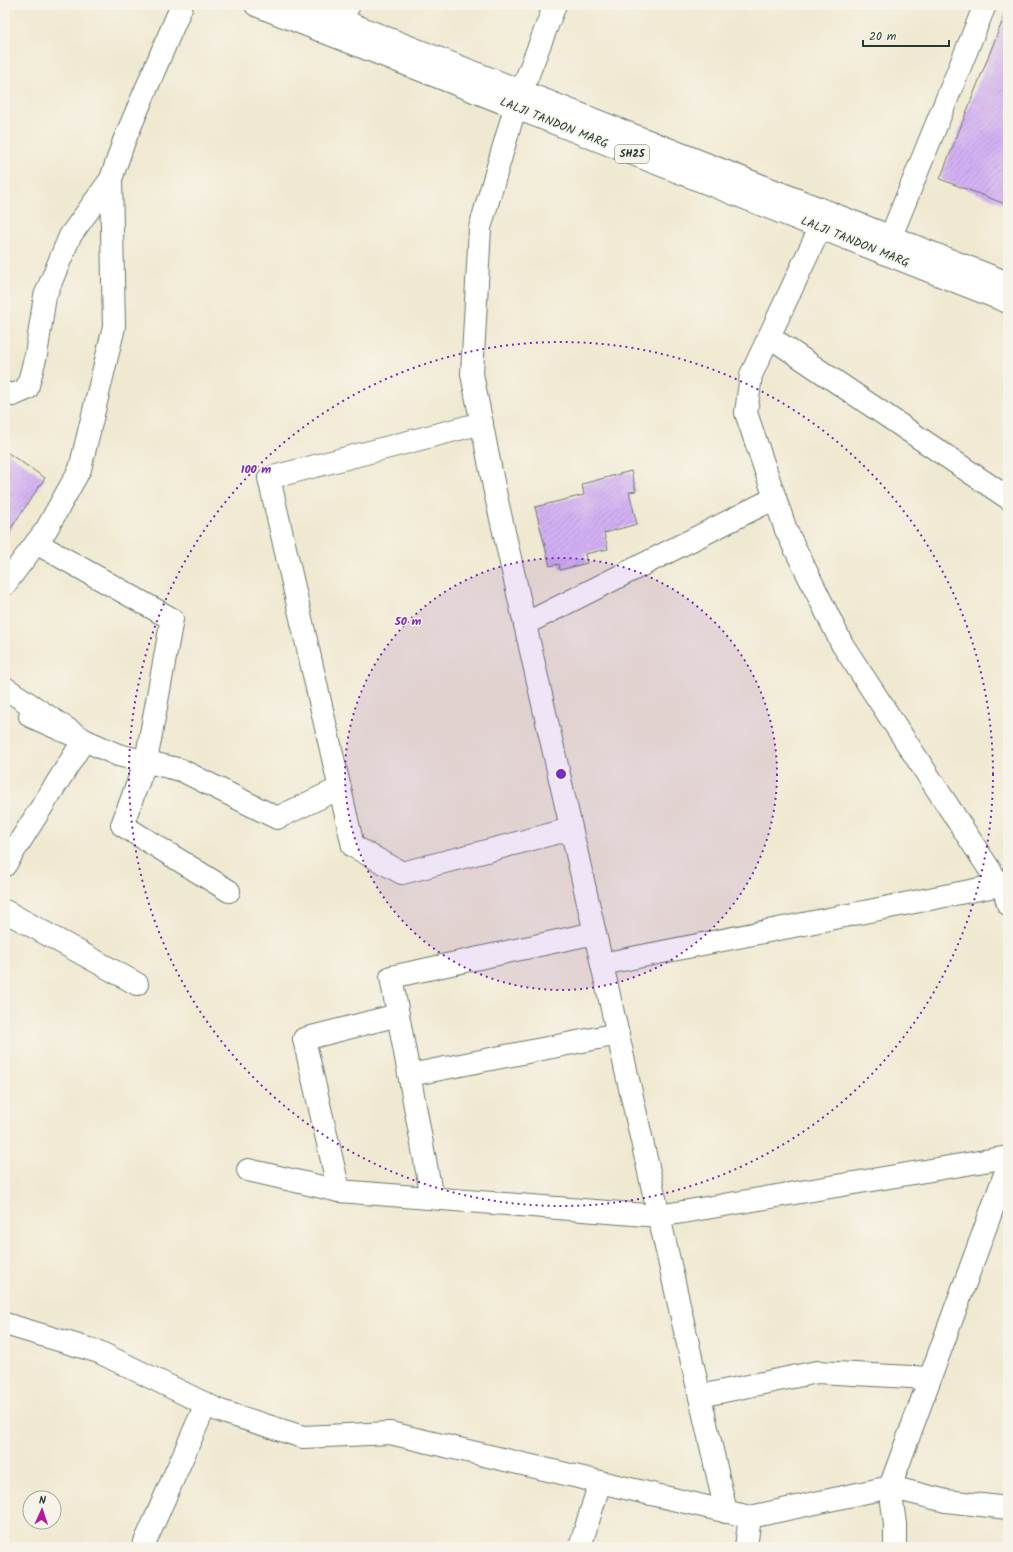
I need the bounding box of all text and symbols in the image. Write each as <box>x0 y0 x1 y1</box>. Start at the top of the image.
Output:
scale bar <box>863 22 949 48</box>
text: 20 m <box>869 27 897 46</box>
street label: LALJI TANDON MARG <box>497 93 611 153</box>
road number: SH25 <box>615 145 649 163</box>
street label: LALJI TANDON MARG <box>798 212 912 272</box>
text: 100 m <box>241 460 271 479</box>
text: 50 m <box>394 612 422 631</box>
centre of rings <box>554 767 568 781</box>
north arrow <box>22 1490 62 1530</box>
text: N <box>39 1492 46 1510</box>

